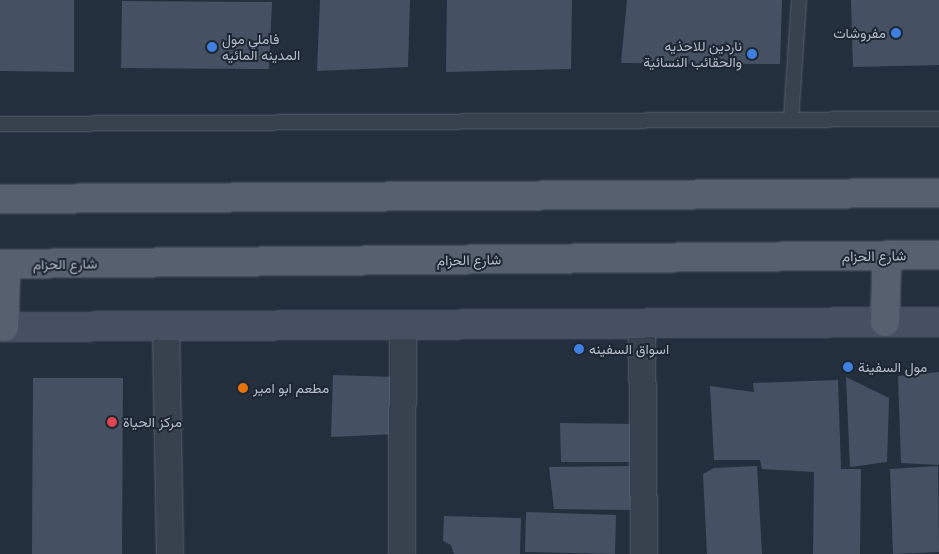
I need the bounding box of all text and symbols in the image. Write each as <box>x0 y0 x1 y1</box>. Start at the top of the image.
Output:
place label: مفروشات <box>833 25 886 41</box>
marker: مفروشات <box>890 27 902 39</box>
place label: فاملي مول المدينه المائيه <box>222 31 300 64</box>
place label: ناردين للاحذيه والحقائب النسائية <box>643 38 742 70</box>
marker: فاملي مول المدينه المائيه <box>206 41 218 53</box>
marker: ناردين للاحذيه والحقائب النسائية <box>746 48 758 60</box>
street label: شارع الحزام <box>842 247 906 265</box>
street label: شارع الحزام <box>437 251 501 269</box>
street label: شارع الحزام <box>33 255 97 273</box>
place label: اسواق السفينه <box>589 341 669 357</box>
marker: اسواق السفينه <box>573 343 585 355</box>
place label: مول السفينة <box>858 359 927 375</box>
marker: مول السفينة <box>842 361 854 373</box>
place label: مطعم ابو امير <box>253 380 329 396</box>
marker: مطعم ابو امير <box>237 382 249 394</box>
place label: مركز الحياة <box>123 414 182 430</box>
marker: مركز الحياة <box>105 415 119 429</box>

